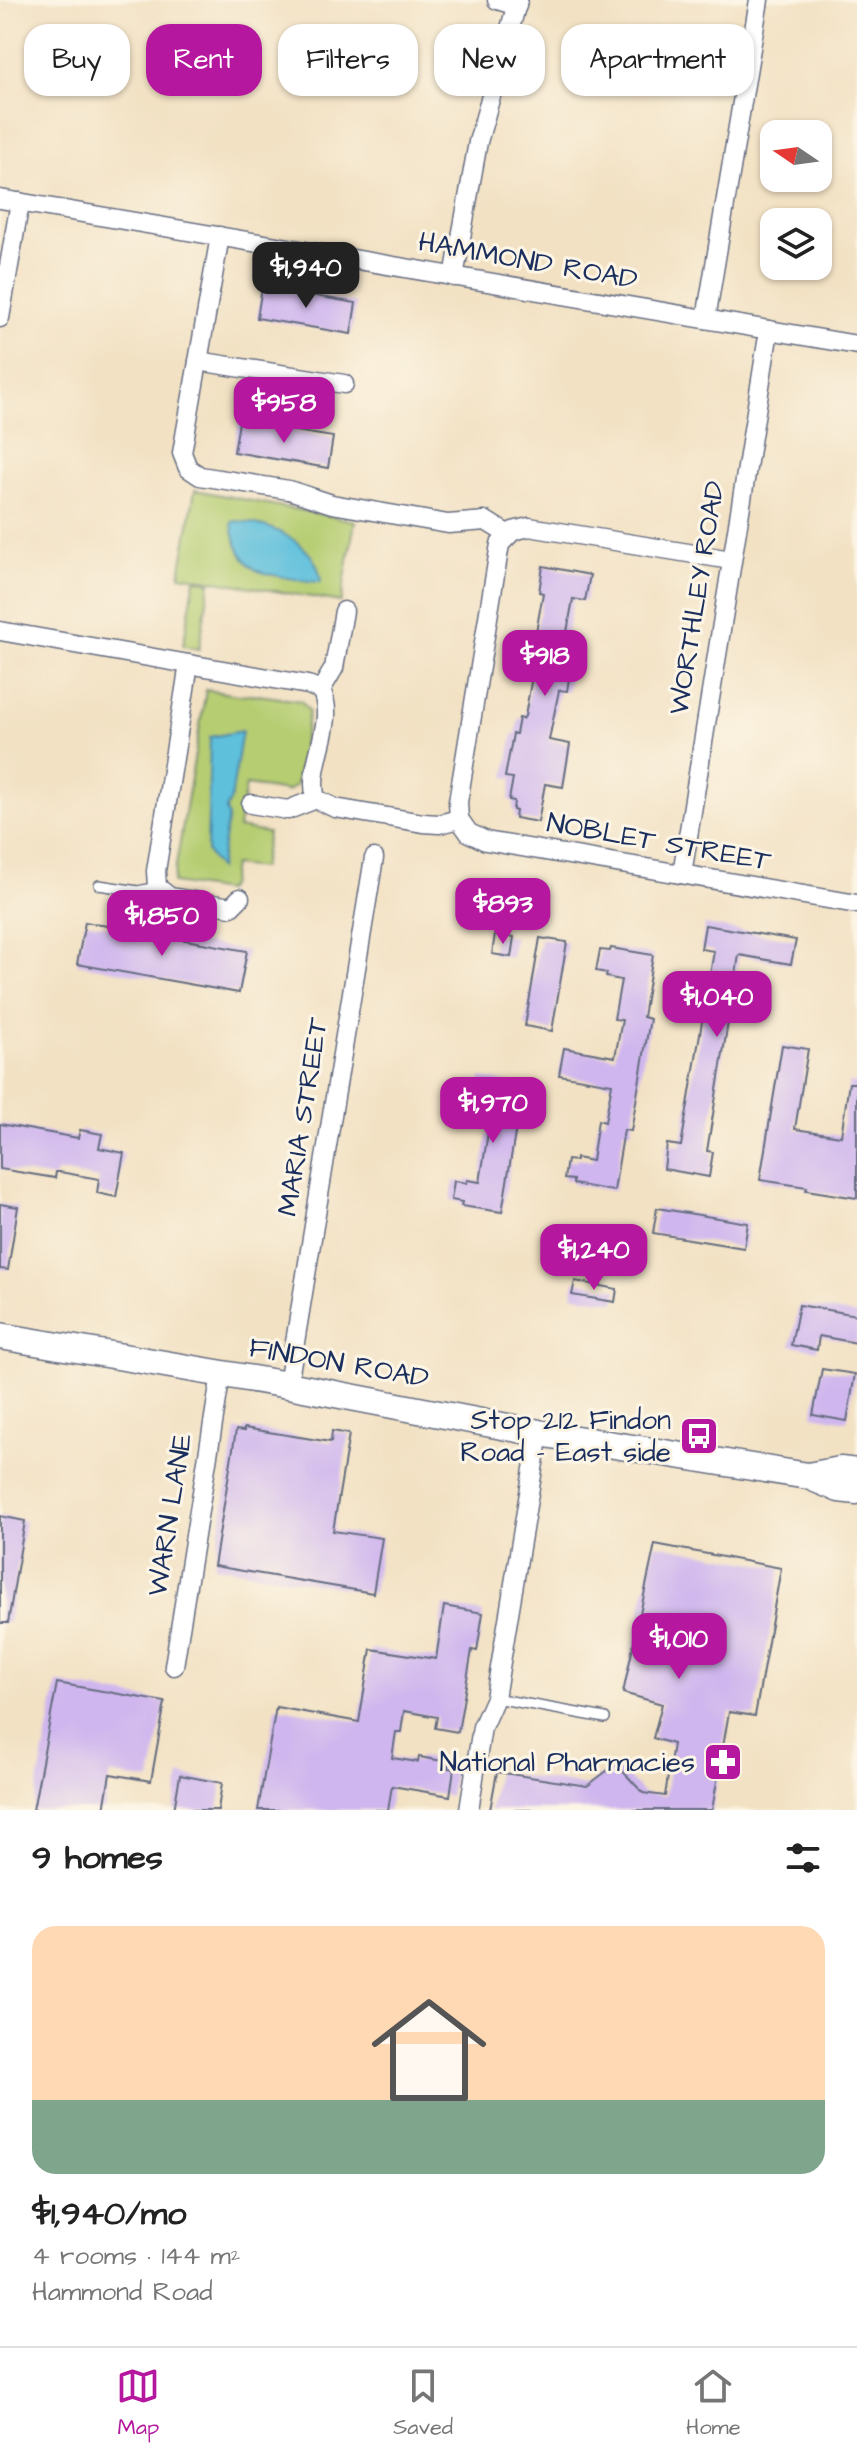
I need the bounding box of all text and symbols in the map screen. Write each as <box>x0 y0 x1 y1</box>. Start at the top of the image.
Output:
chip: Buy <box>24 24 130 96</box>
chip: Rent <box>146 24 262 96</box>
chip: Filters <box>278 24 418 96</box>
chip: New <box>434 24 545 96</box>
chip: Apartment <box>561 24 754 96</box>
north arrow <box>760 120 832 192</box>
map controls <box>760 120 832 280</box>
button: layers <box>760 208 832 280</box>
street label: HAMMOND ROAD <box>415 223 641 299</box>
pin: $1,940 <box>241 242 371 310</box>
text: $1,940 <box>270 250 342 286</box>
pin: $958 <box>237 377 331 445</box>
text: $958 <box>252 385 316 421</box>
street label: WORTHLEY ROAD <box>659 478 735 718</box>
pin: $918 <box>498 630 592 698</box>
text: $918 <box>520 638 570 674</box>
street label: NOBLET STREET <box>544 803 775 881</box>
pin: $893 <box>456 878 550 946</box>
text: $893 <box>473 886 533 922</box>
pin: $1,850 <box>97 890 227 958</box>
text: $1,850 <box>125 898 199 934</box>
pin: $1,040 <box>652 971 782 1039</box>
text: $1,040 <box>681 979 753 1015</box>
street label: MARIA STREET <box>268 1014 338 1219</box>
pin: $1,970 <box>428 1077 558 1145</box>
text: $1,970 <box>458 1085 528 1121</box>
pin: $1,240 <box>529 1224 659 1292</box>
text: $1,240 <box>558 1232 630 1268</box>
street label: FINDON ROAD <box>246 1328 432 1398</box>
place label: Stop 212 Findon Road - East side <box>460 1401 671 1472</box>
bus stop icon: Stop 212 Findon Road - East side <box>678 1415 720 1457</box>
street label: WARN LANE <box>138 1430 202 1599</box>
pin: $1,010 <box>614 1613 744 1681</box>
text: $1,010 <box>650 1621 708 1657</box>
pharmacy icon: National Pharmacies <box>702 1741 744 1783</box>
place label: National Pharmacies <box>439 1743 695 1782</box>
text: 9 homes <box>32 1834 163 1882</box>
icon: filters <box>781 1836 825 1880</box>
icon: home <box>357 1978 501 2122</box>
text: $1,940/mo <box>32 2190 186 2238</box>
text: 4 rooms · 144 m² <box>32 2238 241 2274</box>
text: Hammond Road <box>32 2274 213 2310</box>
tab: Map <box>116 2364 160 2443</box>
tab: Saved <box>393 2364 453 2443</box>
tab: Home <box>686 2364 741 2443</box>

